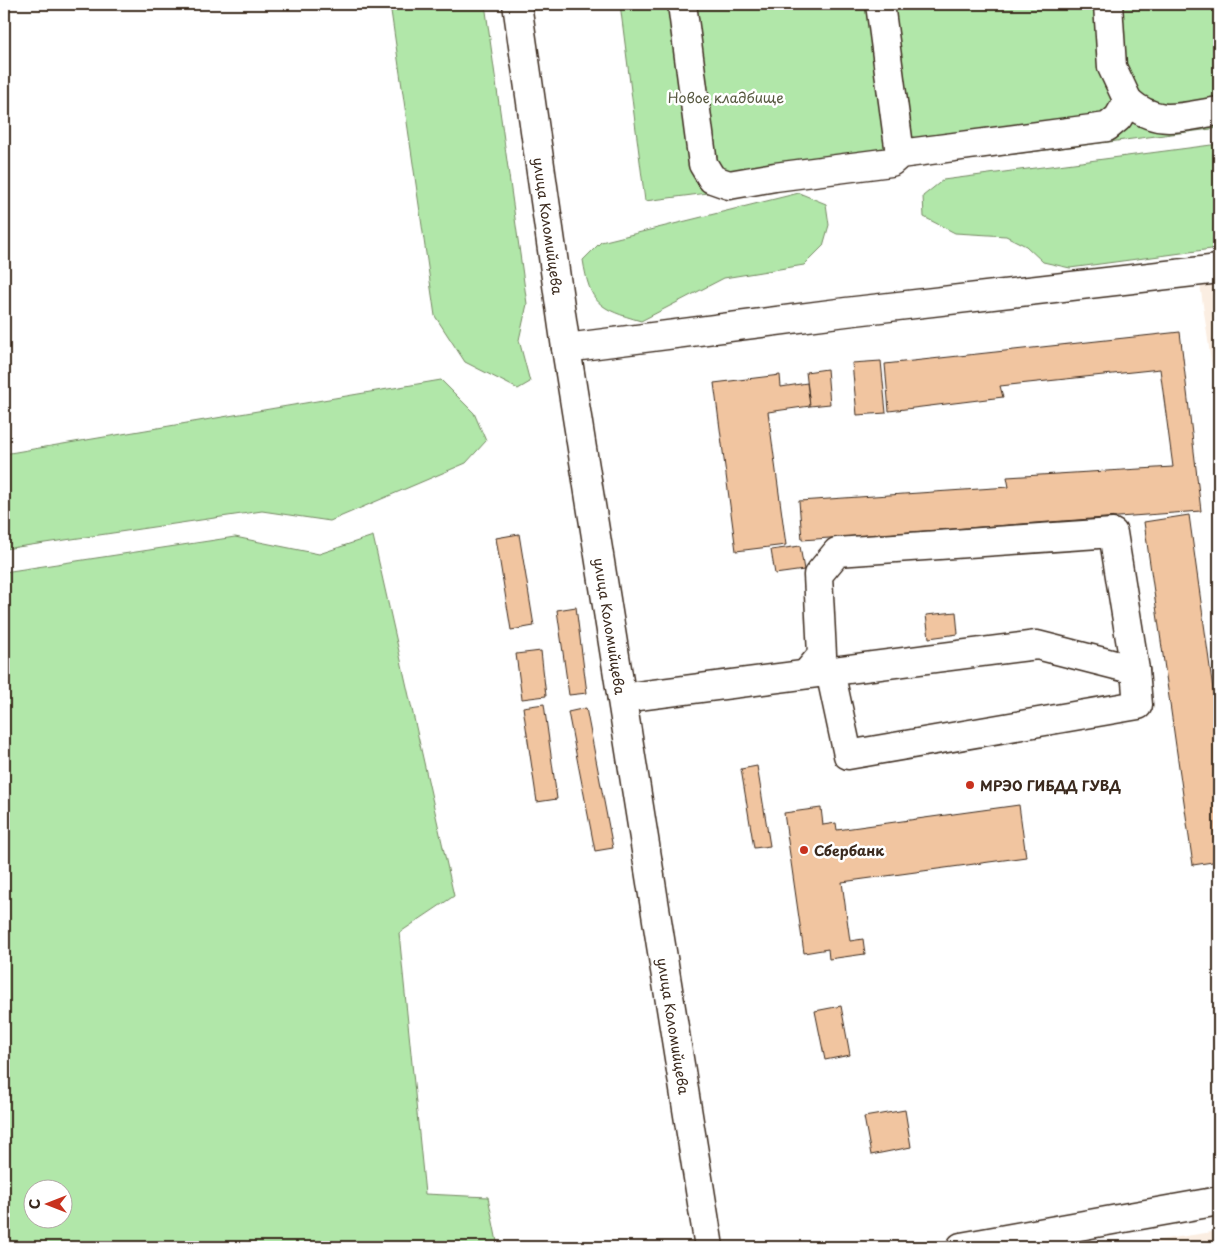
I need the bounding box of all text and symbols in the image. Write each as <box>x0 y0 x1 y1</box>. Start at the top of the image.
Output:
park label: Новое кладбище <box>668 87 784 108</box>
street label: улица Коломийцева <box>528 156 569 296</box>
street label: улица Коломийцева <box>589 556 632 696</box>
place label: МРЭО ГИБДД ГУВД <box>980 775 1121 796</box>
marker: МРЭО ГИБДД ГУВД <box>964 779 976 791</box>
place label: Сбербанк <box>814 840 884 861</box>
marker: Сбербанк <box>798 844 810 856</box>
street label: улица Коломийцева <box>653 956 695 1096</box>
north arrow <box>22 1178 72 1228</box>
text: С <box>24 1199 45 1209</box>

